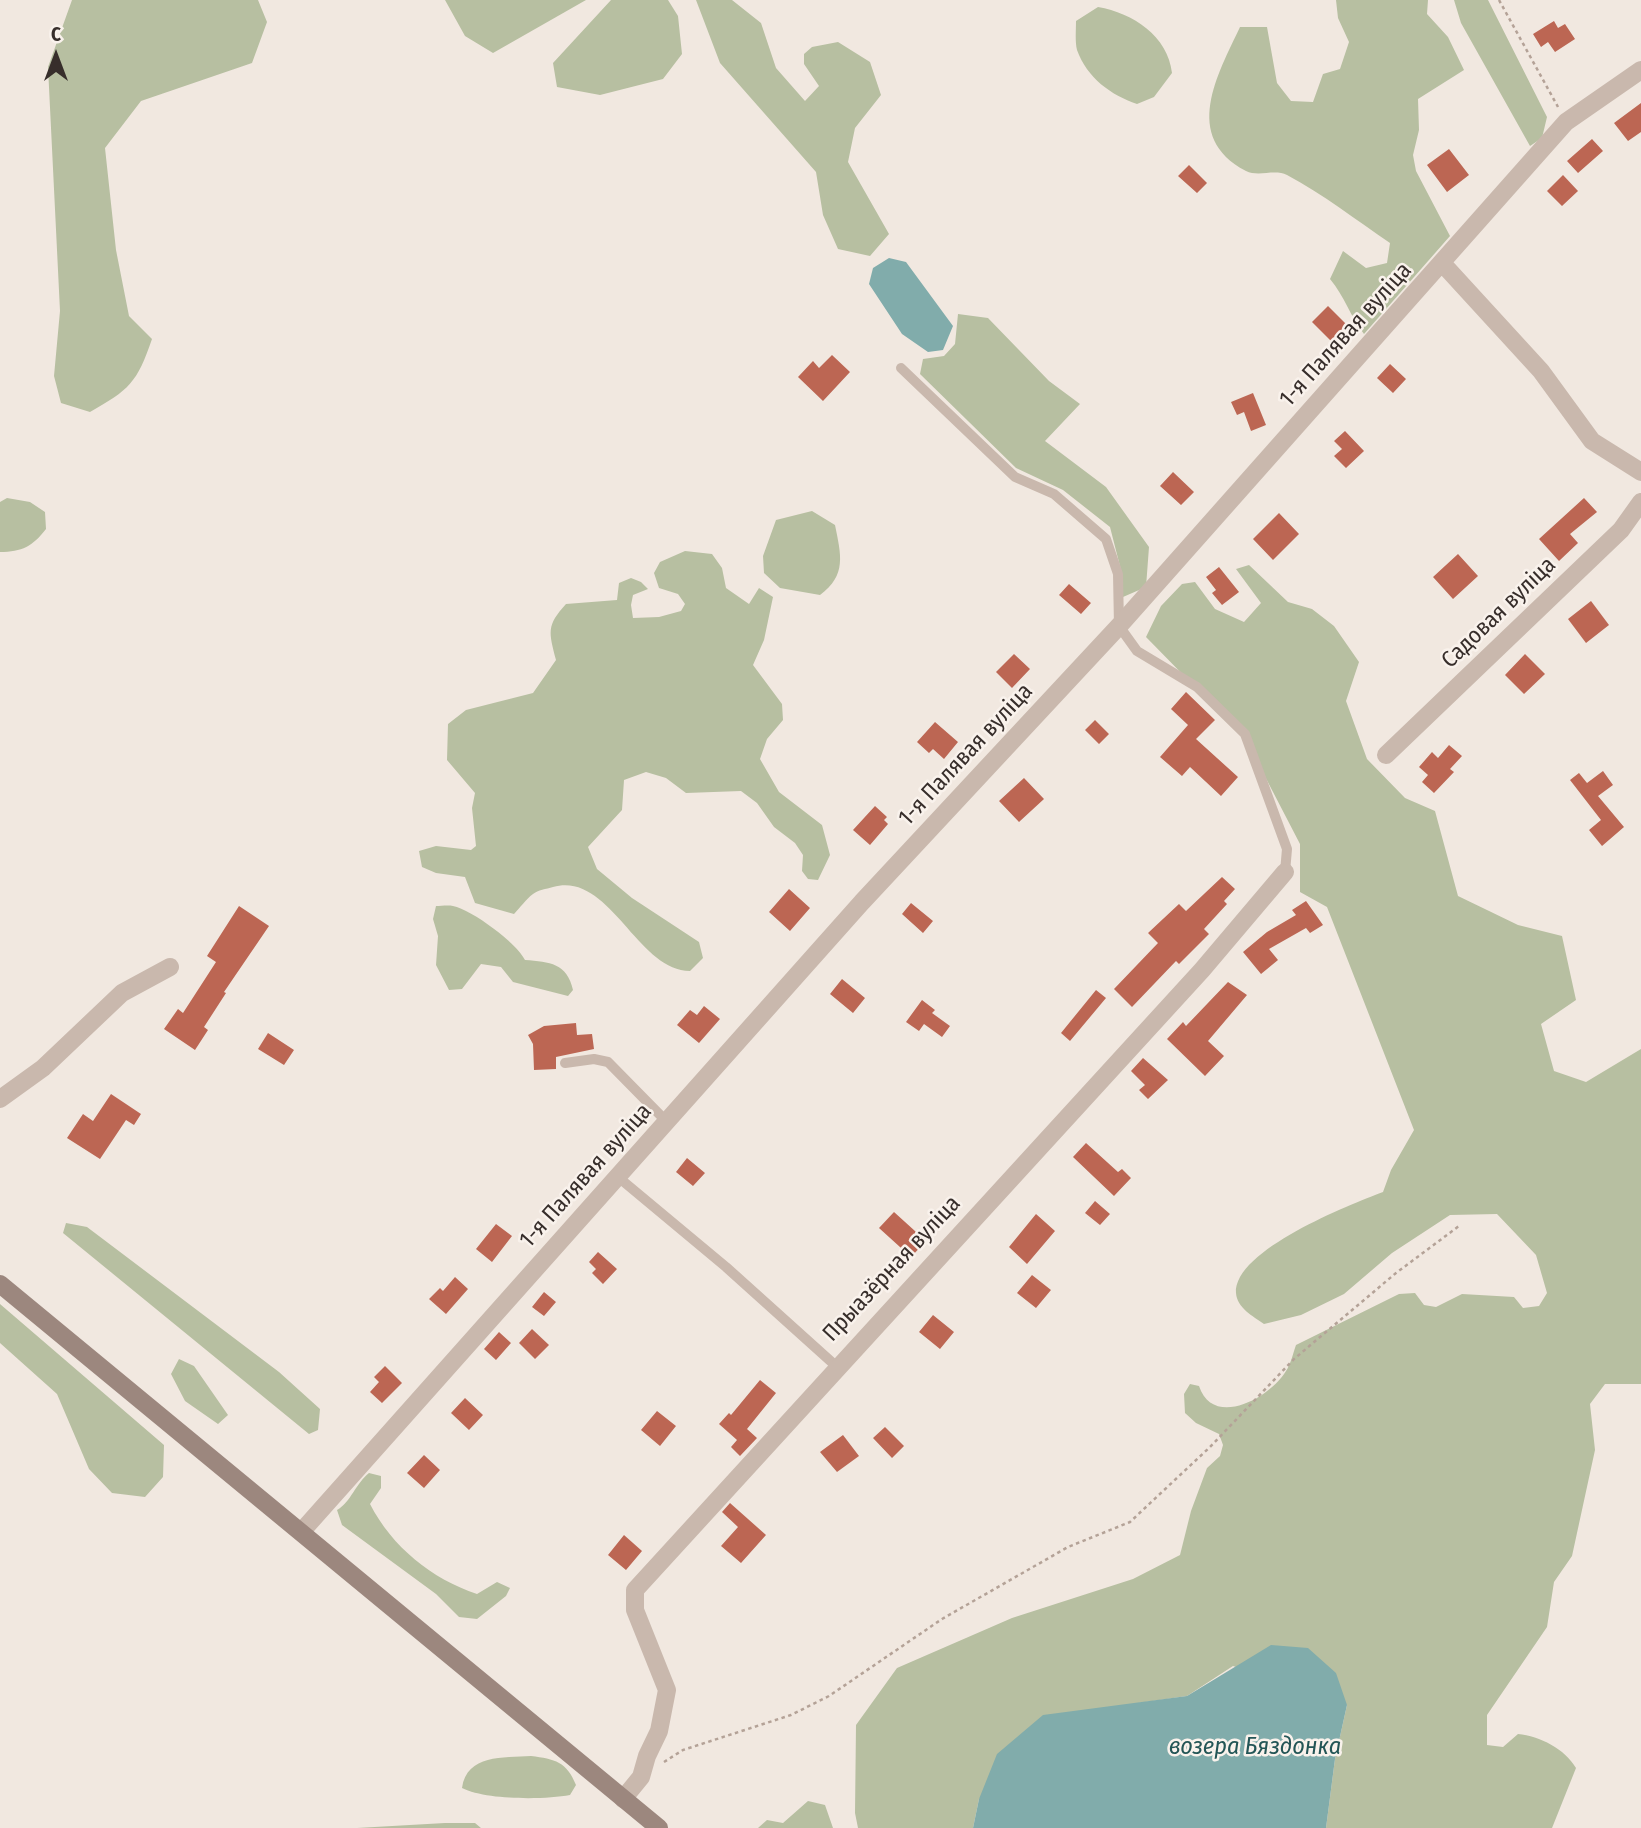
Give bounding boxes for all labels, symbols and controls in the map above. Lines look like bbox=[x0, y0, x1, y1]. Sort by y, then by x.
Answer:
north arrow bbox=[21, 21, 91, 91]
text: С bbox=[51, 23, 61, 46]
street label: 1-я Палявая вуліца bbox=[1274, 257, 1418, 413]
street label: Садовая вуліца bbox=[1436, 552, 1562, 674]
street label: 1-я Палявая вуліца bbox=[893, 678, 1039, 832]
street label: 1-я Палявая вуліца bbox=[514, 1098, 658, 1254]
street label: Прыазёрная вуліца bbox=[817, 1190, 967, 1348]
water label: возера Бяздонка bbox=[1169, 1733, 1341, 1761]

